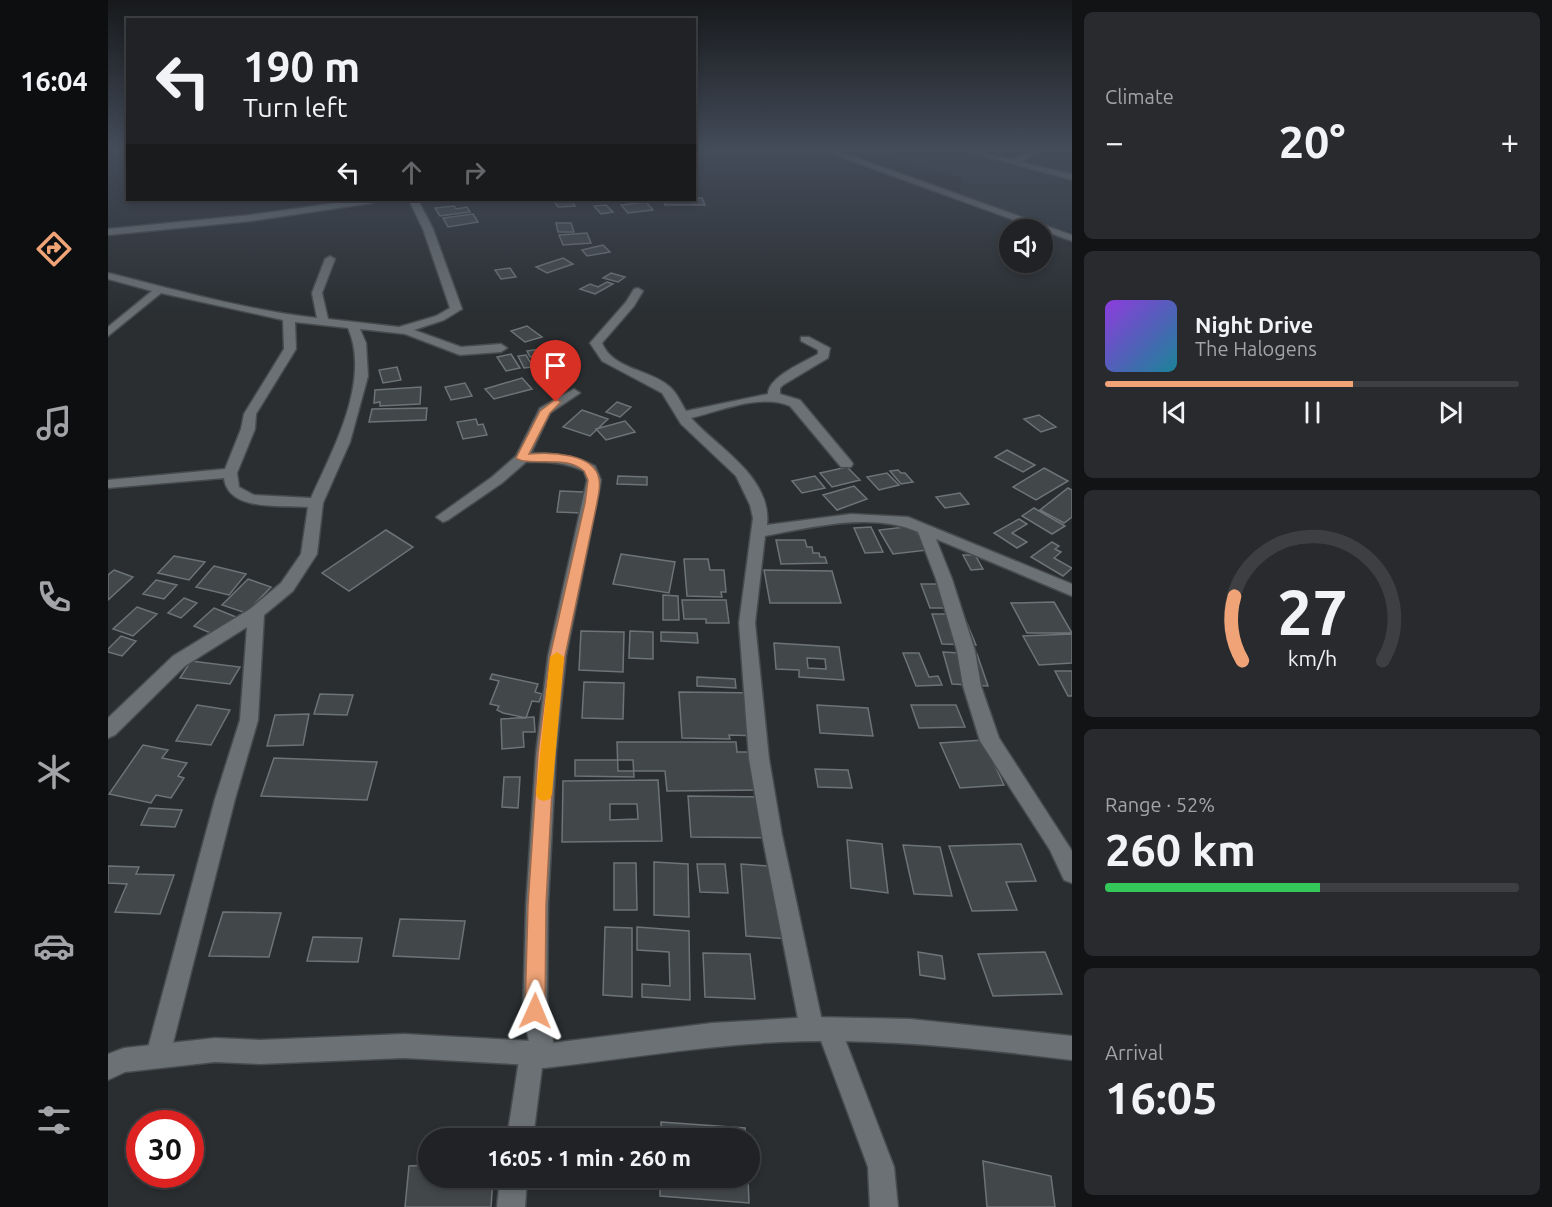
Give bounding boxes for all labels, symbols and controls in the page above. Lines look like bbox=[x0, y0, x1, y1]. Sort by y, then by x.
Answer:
icon: left bbox=[144, 42, 222, 120]
text: 190 m bbox=[243, 43, 360, 90]
text: 16:04 bbox=[20, 66, 88, 96]
text: Climate bbox=[1105, 85, 1174, 108]
text: Turn left bbox=[243, 92, 347, 122]
text: 20° bbox=[1279, 116, 1345, 167]
text: − bbox=[1105, 123, 1124, 160]
text: + bbox=[1500, 123, 1519, 160]
icon: left bbox=[332, 156, 365, 189]
icon: ahead bbox=[395, 156, 428, 189]
icon: right bbox=[458, 156, 491, 189]
map controls bbox=[999, 219, 1053, 273]
button: sound bbox=[999, 219, 1053, 273]
icon: directions bbox=[33, 228, 75, 270]
text: Night Drive bbox=[1195, 312, 1313, 337]
text: The Halogens bbox=[1195, 337, 1317, 360]
pin bbox=[530, 340, 581, 402]
icon: arrive bbox=[539, 349, 572, 382]
icon: previous bbox=[1158, 396, 1191, 429]
icon: pause bbox=[1296, 396, 1329, 429]
icon: next bbox=[1434, 396, 1467, 429]
icon: music bbox=[33, 402, 75, 444]
icon: phone bbox=[33, 576, 75, 618]
text: 27 bbox=[1277, 577, 1347, 647]
text: km/h bbox=[1287, 646, 1337, 670]
icon: climate bbox=[33, 751, 75, 793]
text: Range · 52% bbox=[1105, 793, 1215, 816]
text: 260 km bbox=[1105, 824, 1256, 875]
icon: car bbox=[33, 925, 75, 967]
position arrow bbox=[503, 979, 567, 1043]
text: Arrival bbox=[1105, 1041, 1163, 1064]
text: 16:05 bbox=[1105, 1072, 1218, 1123]
icon: filters bbox=[33, 1099, 75, 1141]
speed limit sign: 30 bbox=[126, 1110, 204, 1188]
text: 16:05 · 1 min · 260 m bbox=[487, 1145, 691, 1170]

